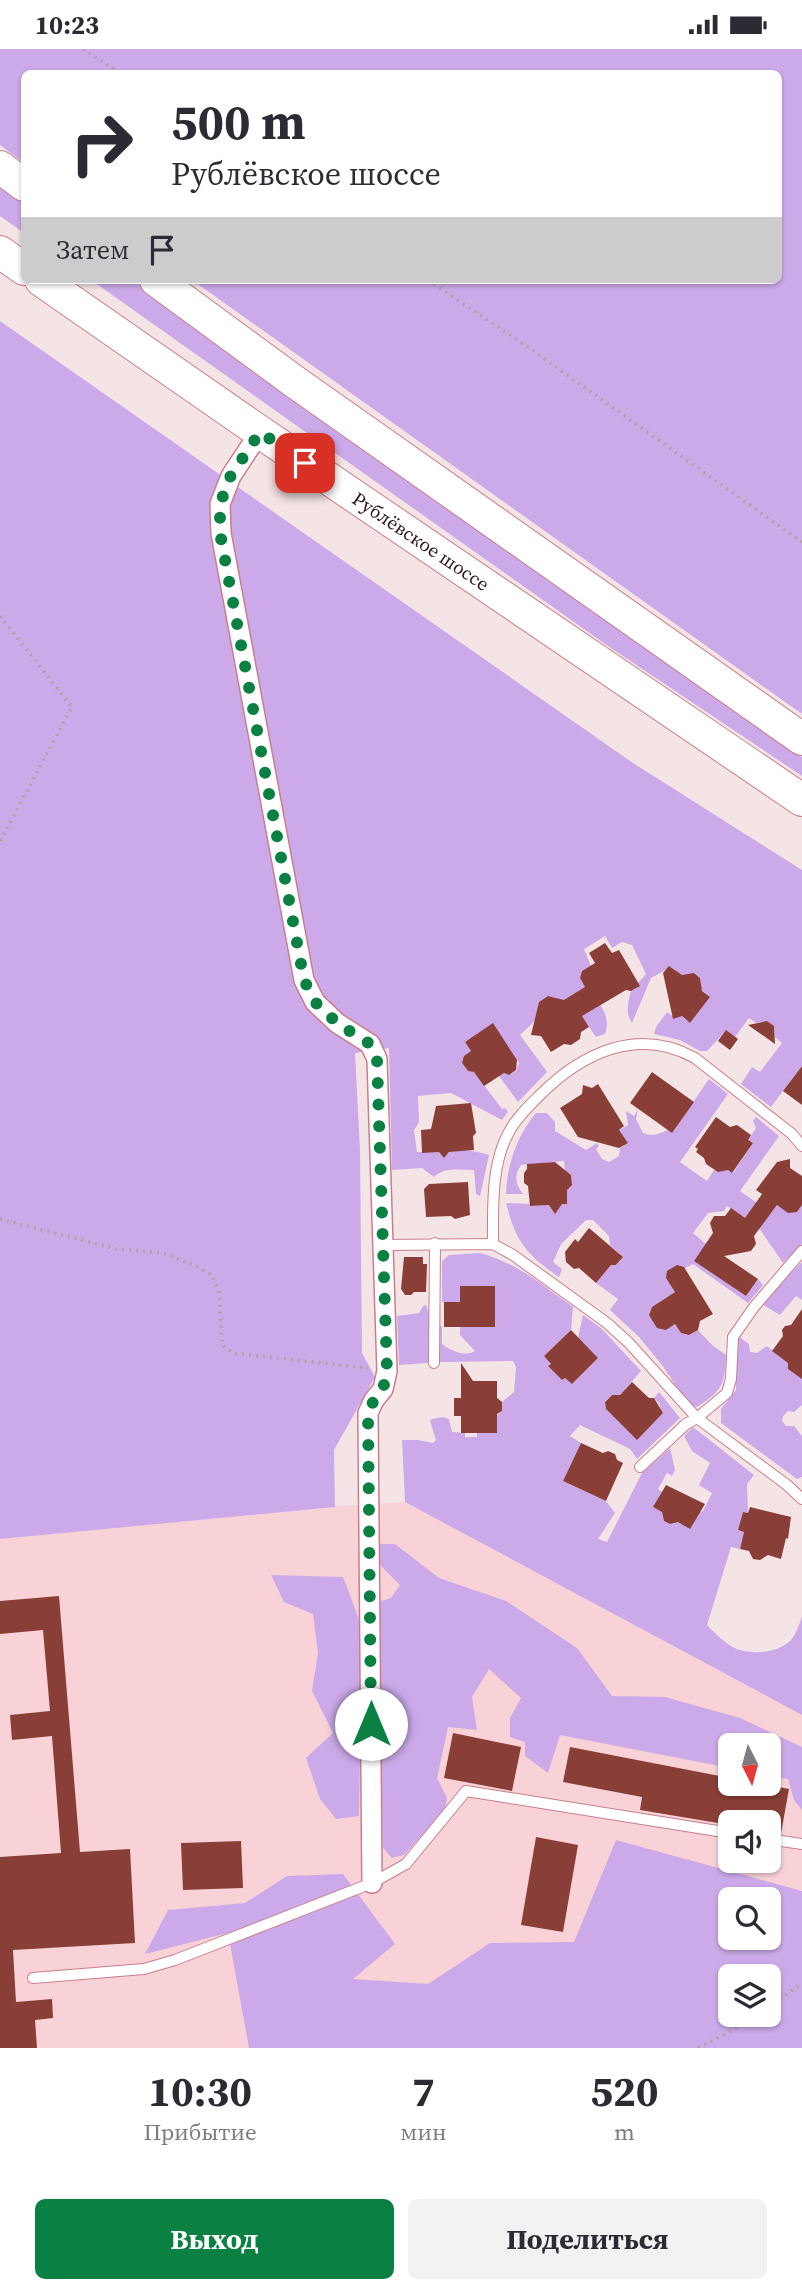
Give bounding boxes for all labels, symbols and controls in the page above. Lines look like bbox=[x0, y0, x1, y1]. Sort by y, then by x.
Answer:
text: 10:23 bbox=[35, 7, 99, 43]
text: 500 m bbox=[171, 88, 306, 155]
icon: right bbox=[56, 98, 147, 189]
text: Рублёвское шоссе bbox=[171, 152, 441, 196]
icon: arrive bbox=[143, 231, 181, 269]
text: Затем bbox=[56, 232, 129, 268]
pin bbox=[275, 433, 335, 493]
icon: arrive bbox=[286, 444, 324, 482]
street label: Рублёвское шоссе bbox=[347, 485, 495, 597]
position arrow bbox=[334, 1687, 408, 1761]
north arrow bbox=[718, 1733, 780, 1795]
map controls bbox=[718, 1733, 781, 2027]
button: sound bbox=[718, 1810, 781, 1873]
button: search bbox=[718, 1887, 781, 1950]
button: layers bbox=[718, 1964, 781, 2027]
text: 10:30 bbox=[148, 2062, 252, 2120]
text: 7 bbox=[412, 2062, 435, 2120]
text: 520 bbox=[590, 2062, 658, 2120]
text: Прибытие bbox=[144, 2116, 257, 2148]
text: мин bbox=[400, 2116, 447, 2148]
text: m bbox=[614, 2116, 635, 2148]
button: Выход bbox=[35, 2199, 394, 2279]
button: Поделиться bbox=[408, 2199, 767, 2279]

